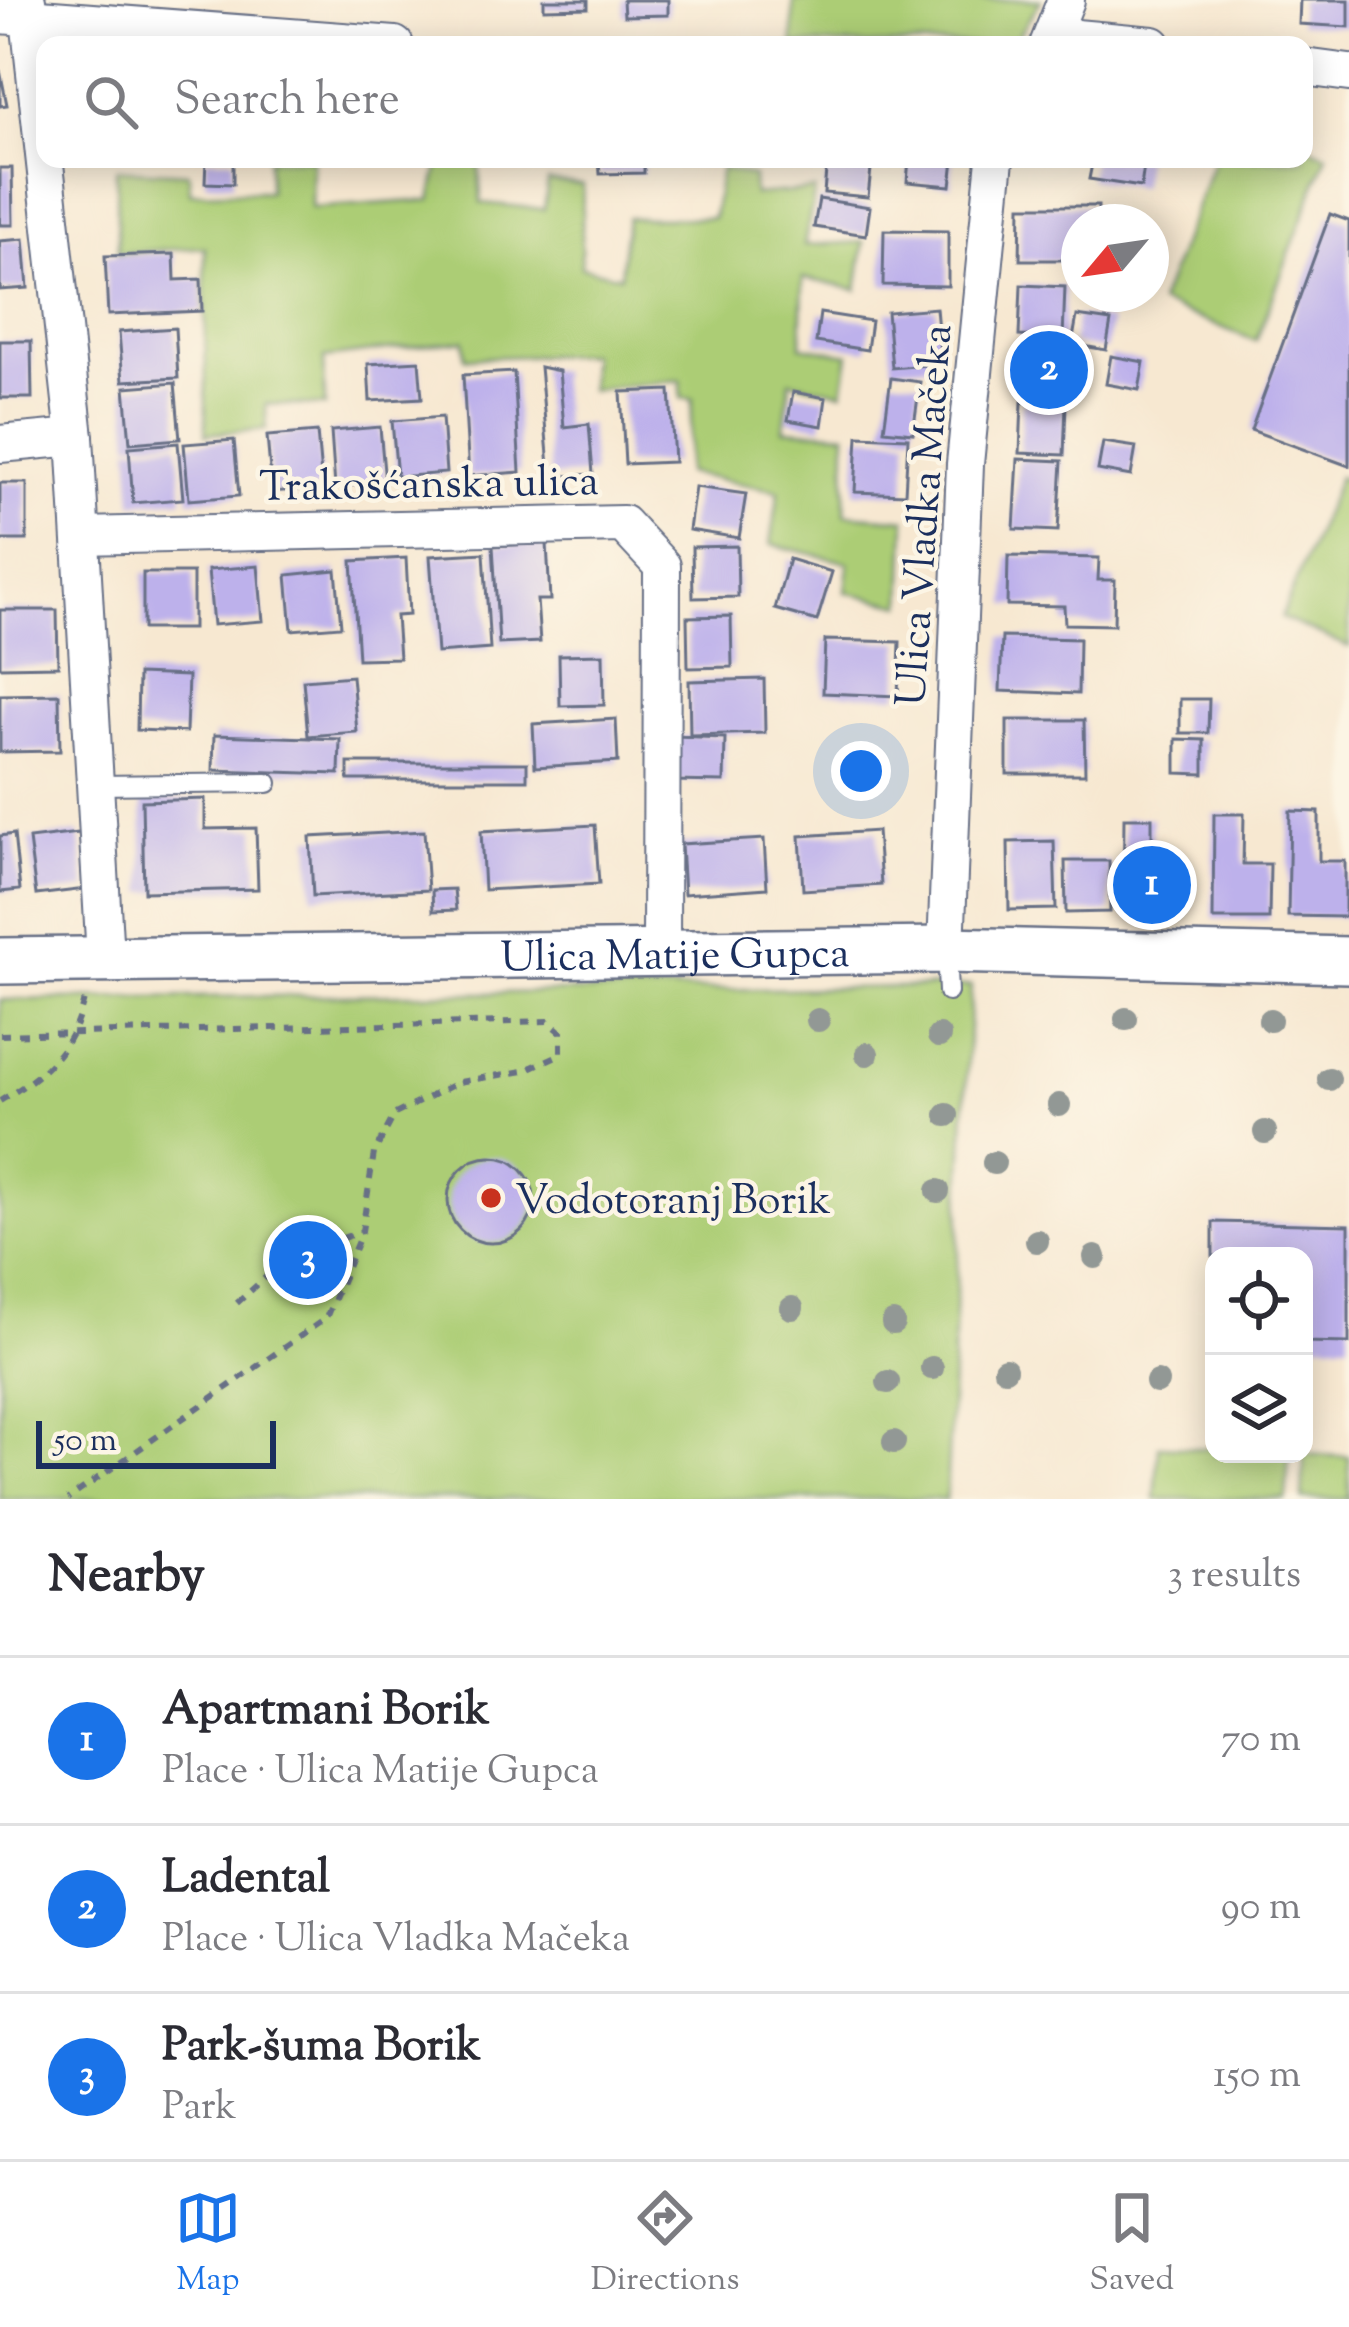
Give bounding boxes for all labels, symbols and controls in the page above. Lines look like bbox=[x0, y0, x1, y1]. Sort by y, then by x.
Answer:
search box bbox=[36, 36, 1313, 168]
icon: search bbox=[78, 69, 144, 135]
text: Search here bbox=[174, 70, 400, 135]
north arrow bbox=[1061, 204, 1169, 312]
street label: Ulica Vladka Mačeka bbox=[884, 322, 970, 708]
pin: 2 bbox=[1010, 325, 1088, 415]
street label: Trakošćanska ulica bbox=[259, 454, 599, 520]
your location bbox=[831, 741, 891, 801]
pin: 1 bbox=[1113, 840, 1191, 930]
street label: Ulica Matije Gupca bbox=[500, 926, 850, 990]
place label: Vodotoranj Borik bbox=[515, 1173, 831, 1233]
marker: Vodotoranj Borik bbox=[478, 1185, 504, 1211]
pin: 3 bbox=[269, 1215, 347, 1305]
map controls bbox=[1205, 1247, 1313, 1463]
button: locate bbox=[1205, 1247, 1313, 1355]
button: layers bbox=[1205, 1355, 1313, 1463]
scale bar bbox=[36, 1415, 276, 1468]
text: 50 m bbox=[54, 1418, 117, 1466]
text: Nearby bbox=[48, 1541, 205, 1614]
text: 3 results bbox=[1167, 1549, 1301, 1605]
text: Apartmani Borik bbox=[162, 1680, 490, 1745]
text: 1 bbox=[80, 1713, 94, 1769]
text: 70 m bbox=[1221, 1713, 1301, 1769]
text: Place · Ulica Matije Gupca bbox=[162, 1745, 599, 1801]
text: Ladental bbox=[162, 1848, 330, 1913]
text: 2 bbox=[78, 1881, 96, 1937]
text: 90 m bbox=[1221, 1881, 1301, 1937]
text: Place · Ulica Vladka Mačeka bbox=[162, 1913, 630, 1969]
text: Park-šuma Borik bbox=[162, 2016, 481, 2081]
text: 3 bbox=[79, 2049, 95, 2105]
text: 150 m bbox=[1213, 2049, 1301, 2105]
text: Park bbox=[162, 2081, 237, 2137]
tab: Map bbox=[175, 2185, 241, 2305]
tab: Directions bbox=[591, 2185, 740, 2305]
tab: Saved bbox=[1089, 2185, 1174, 2305]

